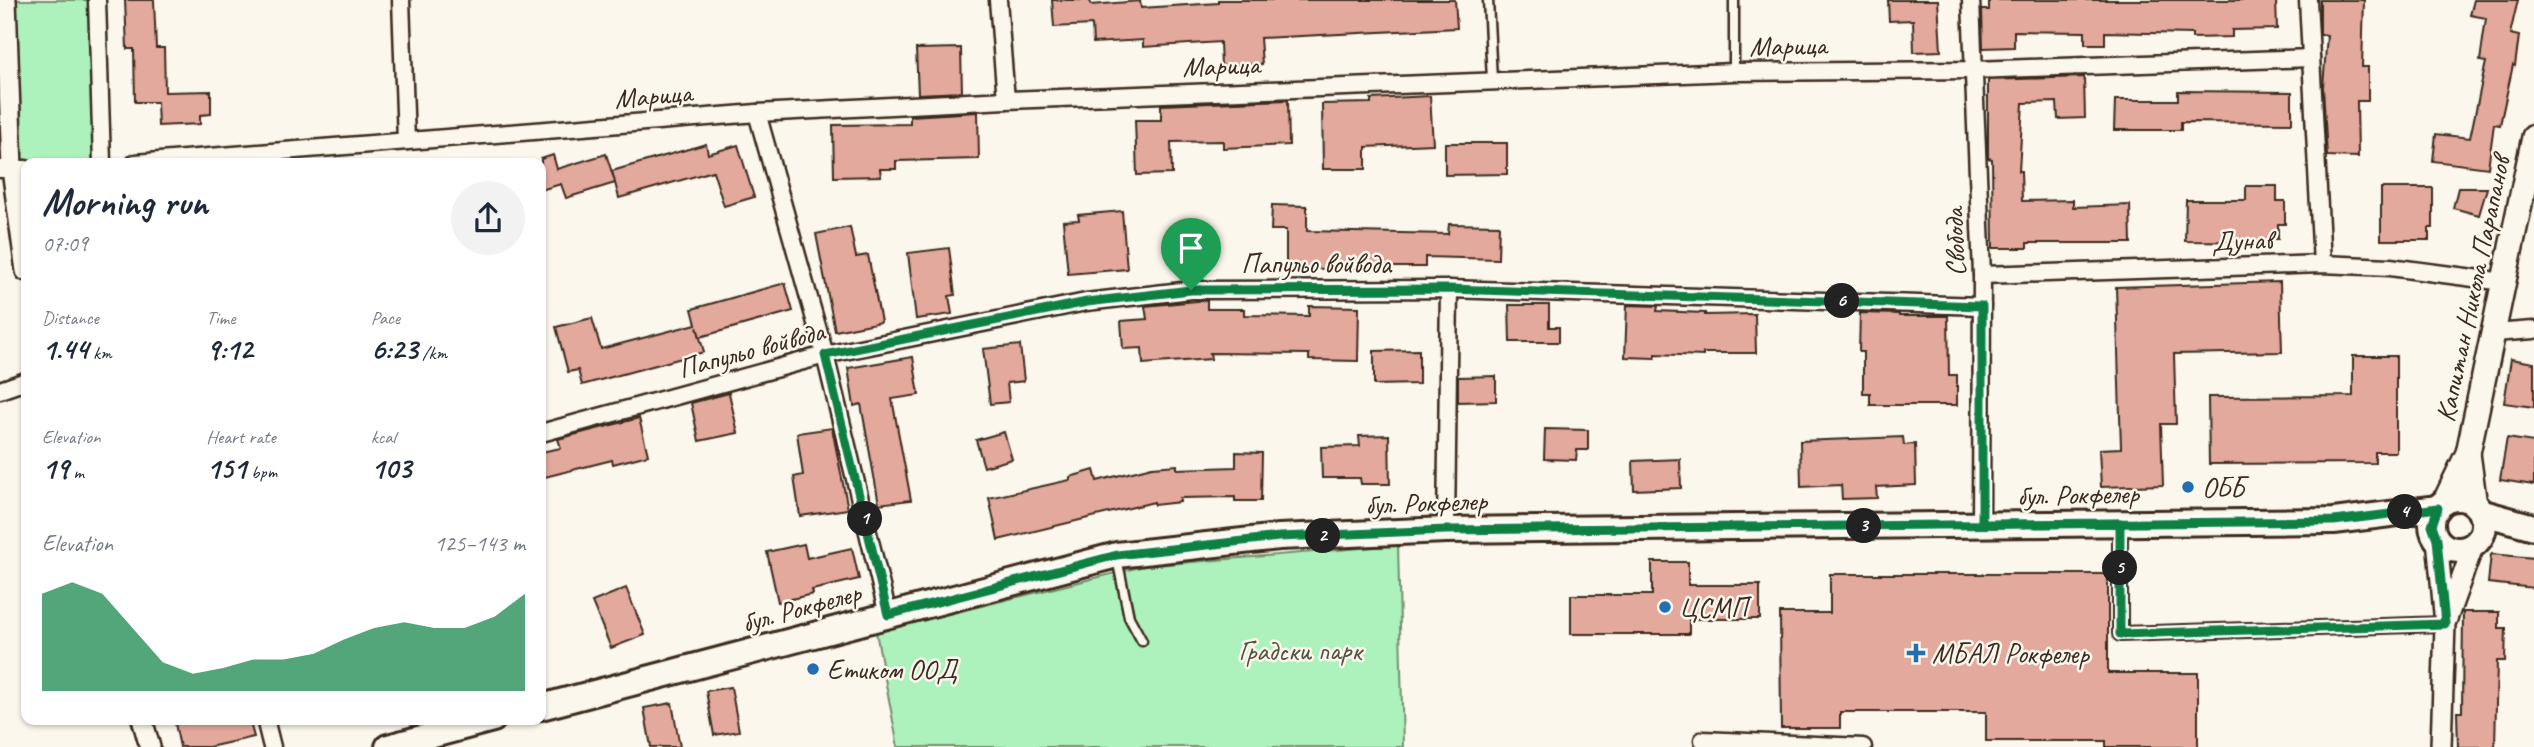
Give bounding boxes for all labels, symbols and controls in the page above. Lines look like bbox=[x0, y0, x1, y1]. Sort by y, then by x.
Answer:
street label: Марица bbox=[1749, 27, 1829, 64]
street label: Марица bbox=[1182, 47, 1263, 84]
street label: Марица bbox=[613, 74, 696, 116]
street label: Капитан Никола Парапанов bbox=[2427, 148, 2519, 425]
text: Morning run bbox=[42, 179, 208, 226]
button: share bbox=[451, 181, 525, 255]
street label: Свобода bbox=[1936, 205, 1973, 277]
pin bbox=[1161, 218, 1221, 290]
street label: Дунав bbox=[2211, 222, 2278, 259]
text: 07:09 bbox=[42, 229, 88, 258]
icon: arrive bbox=[1172, 229, 1210, 267]
street label: Папульо войвода bbox=[1241, 246, 1393, 281]
pin: 6 bbox=[1825, 284, 1860, 318]
text: 6 bbox=[1837, 288, 1846, 312]
text: Distance bbox=[42, 306, 99, 330]
text: Time bbox=[206, 306, 235, 330]
text: Pace bbox=[371, 306, 400, 330]
street label: Папульо войвода bbox=[674, 313, 830, 386]
text: 1.44 bbox=[42, 330, 88, 368]
text: 9:12 bbox=[206, 330, 252, 368]
text: 6:23 bbox=[371, 330, 418, 368]
text: km bbox=[88, 341, 112, 365]
text: /km bbox=[418, 341, 447, 365]
text: Elevation bbox=[42, 425, 100, 449]
text: Heart rate bbox=[206, 425, 276, 449]
text: kcal bbox=[371, 425, 396, 449]
text: 19 bbox=[42, 449, 69, 487]
text: 151 bbox=[206, 449, 246, 487]
text: 103 bbox=[371, 449, 411, 487]
text: m bbox=[69, 460, 84, 484]
text: bpm bbox=[246, 460, 277, 484]
place label: ОББ bbox=[2202, 470, 2250, 505]
street label: бул. Рокфелер bbox=[2017, 476, 2141, 513]
marker: ОББ bbox=[2180, 479, 2196, 495]
street label: бул. Рокфелер bbox=[1364, 483, 1489, 522]
pin: 4 bbox=[2388, 494, 2422, 530]
text: 4 bbox=[2400, 499, 2409, 523]
pin: 1 bbox=[848, 502, 882, 536]
text: 1 bbox=[860, 506, 869, 530]
pin: 3 bbox=[1846, 508, 1882, 544]
text: 3 bbox=[1859, 513, 1868, 537]
pin: 2 bbox=[1306, 518, 1340, 554]
text: 2 bbox=[1318, 523, 1327, 547]
text: Elevation bbox=[42, 529, 113, 558]
text: 125–143 m bbox=[434, 529, 525, 558]
pin: 5 bbox=[2102, 550, 2138, 586]
text: 5 bbox=[2115, 555, 2124, 579]
street label: бул. Рокфелер bbox=[738, 574, 866, 640]
place label: ЦСМП bbox=[1679, 590, 1753, 625]
marker: ЦСМП bbox=[1657, 599, 1673, 615]
park label: Градски парк bbox=[1239, 633, 1364, 668]
place label: МБАЛ Рокфелер bbox=[1932, 636, 2090, 671]
marker: МБАЛ Рокфелер bbox=[1906, 643, 1926, 663]
place label: Етиком ООД bbox=[827, 652, 959, 687]
marker: Етиком ООД bbox=[805, 661, 821, 677]

